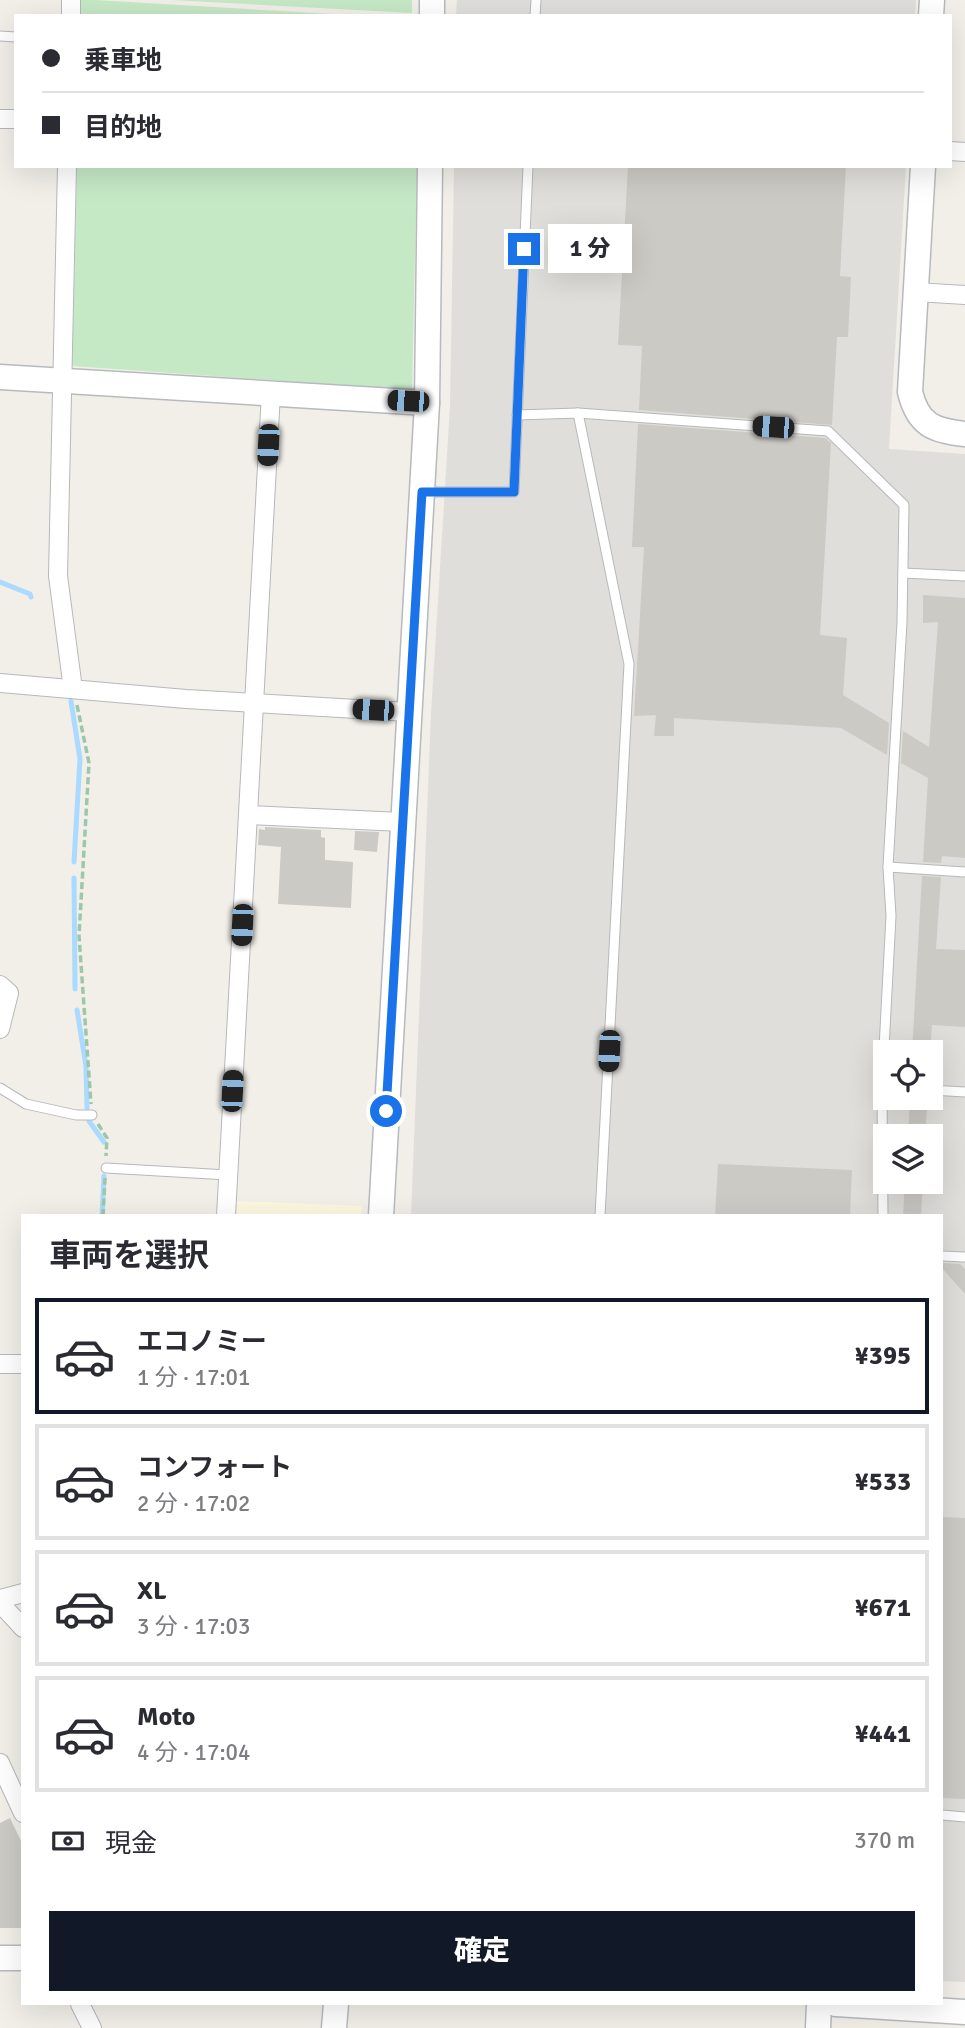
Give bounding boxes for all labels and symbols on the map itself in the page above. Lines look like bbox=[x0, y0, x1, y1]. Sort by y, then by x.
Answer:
callout: 1 分 bbox=[548, 224, 632, 274]
route end bbox=[508, 233, 540, 265]
car bbox=[387, 389, 430, 413]
car bbox=[752, 415, 795, 439]
car bbox=[257, 423, 280, 467]
car bbox=[352, 698, 395, 722]
car bbox=[231, 903, 254, 947]
car bbox=[598, 1029, 621, 1073]
car bbox=[221, 1069, 244, 1113]
route start bbox=[370, 1095, 402, 1127]

